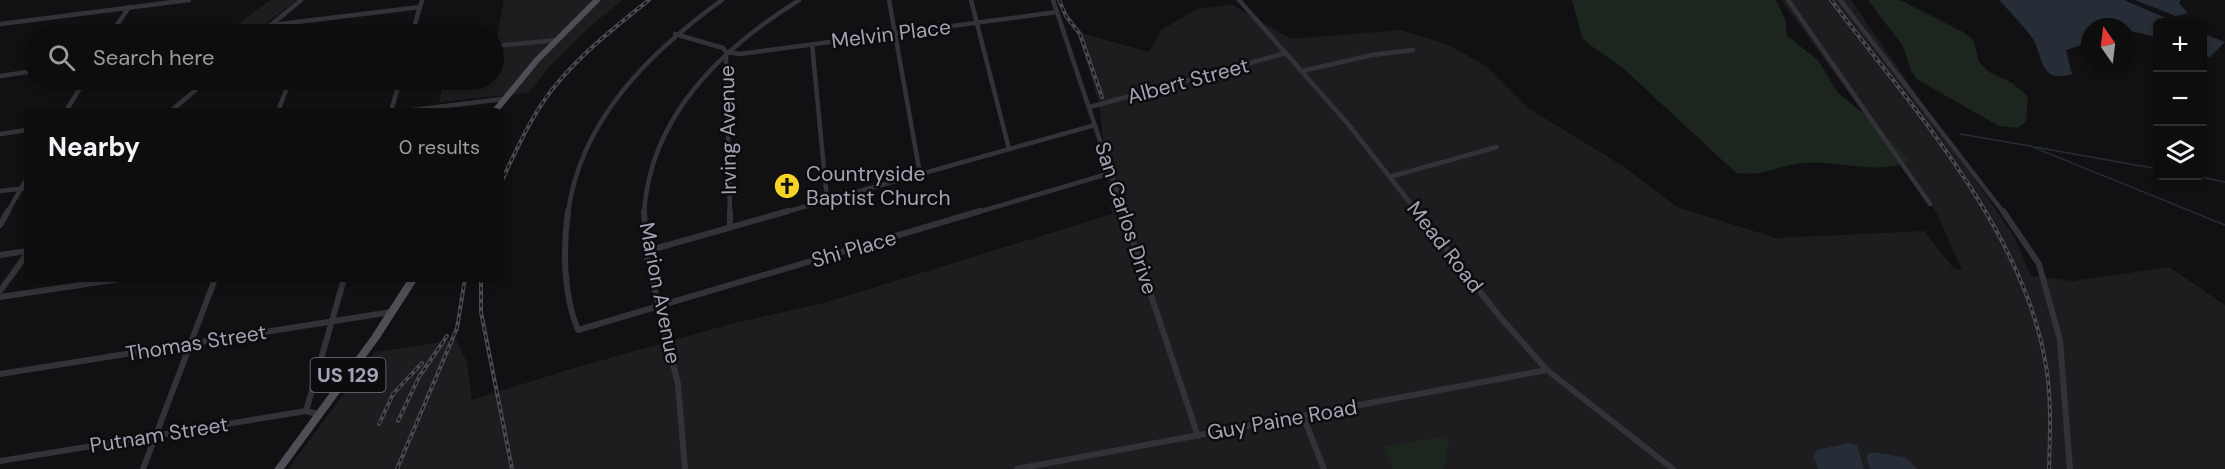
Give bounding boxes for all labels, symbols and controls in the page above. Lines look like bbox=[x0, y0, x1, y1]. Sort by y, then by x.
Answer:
street label: Melvin Place bbox=[830, 13, 952, 55]
north arrow bbox=[2081, 18, 2135, 72]
map controls bbox=[2153, 18, 2207, 180]
button: + bbox=[2153, 18, 2207, 72]
search box bbox=[24, 24, 504, 90]
icon: search bbox=[45, 41, 78, 74]
text: Search here bbox=[93, 43, 214, 72]
street label: Albert Street bbox=[1124, 51, 1252, 111]
street label: Irving Avenue bbox=[713, 65, 743, 195]
button: − bbox=[2153, 72, 2207, 126]
button: layers bbox=[2153, 126, 2207, 180]
text: Nearby bbox=[48, 130, 140, 164]
text: 0 results bbox=[399, 134, 480, 160]
street label: San Carlos Drive bbox=[1088, 138, 1164, 298]
place label: Countryside Baptist Church bbox=[806, 160, 951, 212]
church icon: Countryside Baptist Church bbox=[772, 171, 802, 201]
street label: Mead Road bbox=[1401, 196, 1489, 298]
street label: Marion Avenue bbox=[633, 220, 687, 366]
street label: Shi Place bbox=[808, 224, 900, 274]
street label: Thomas Street bbox=[124, 318, 268, 368]
road number: US 129 bbox=[310, 358, 386, 392]
street label: Guy Paine Road bbox=[1205, 393, 1359, 447]
street label: Putnam Street bbox=[88, 410, 230, 460]

